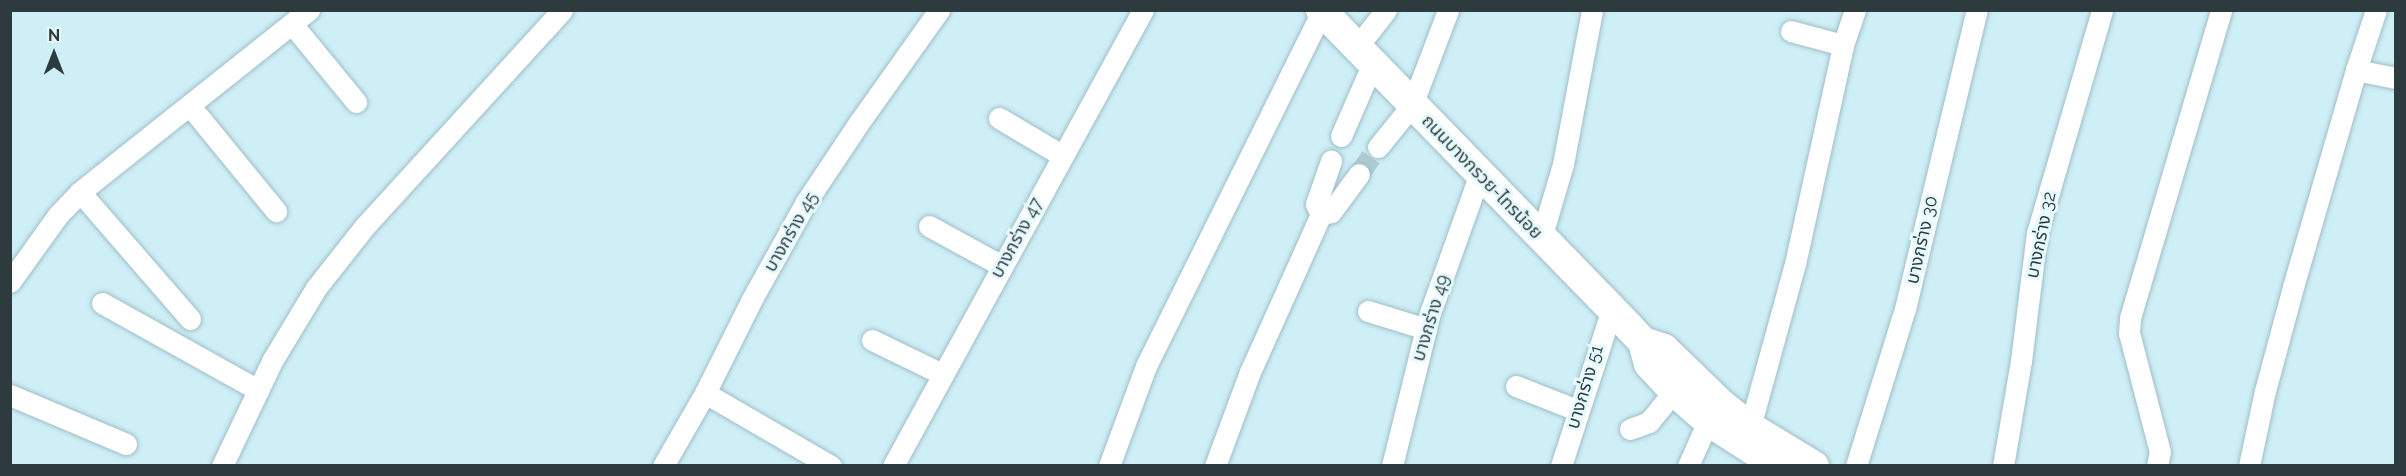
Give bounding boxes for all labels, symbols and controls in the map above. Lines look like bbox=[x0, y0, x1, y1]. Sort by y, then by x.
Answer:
north arrow bbox=[24, 24, 84, 84]
text: N bbox=[48, 26, 60, 45]
street label: ถนนบางกรวย-ไทรน้อย bbox=[1417, 110, 1547, 244]
street label: บางกร่าง 45 bbox=[759, 188, 823, 276]
street label: บางกร่าง 32 bbox=[2021, 190, 2061, 280]
street label: บางกร่าง 47 bbox=[986, 194, 1048, 282]
street label: บางกร่าง 30 bbox=[1901, 194, 1943, 286]
street label: บางกร่าง 49 bbox=[1408, 272, 1454, 364]
street label: บางกร่าง 51 bbox=[1562, 342, 1608, 432]

